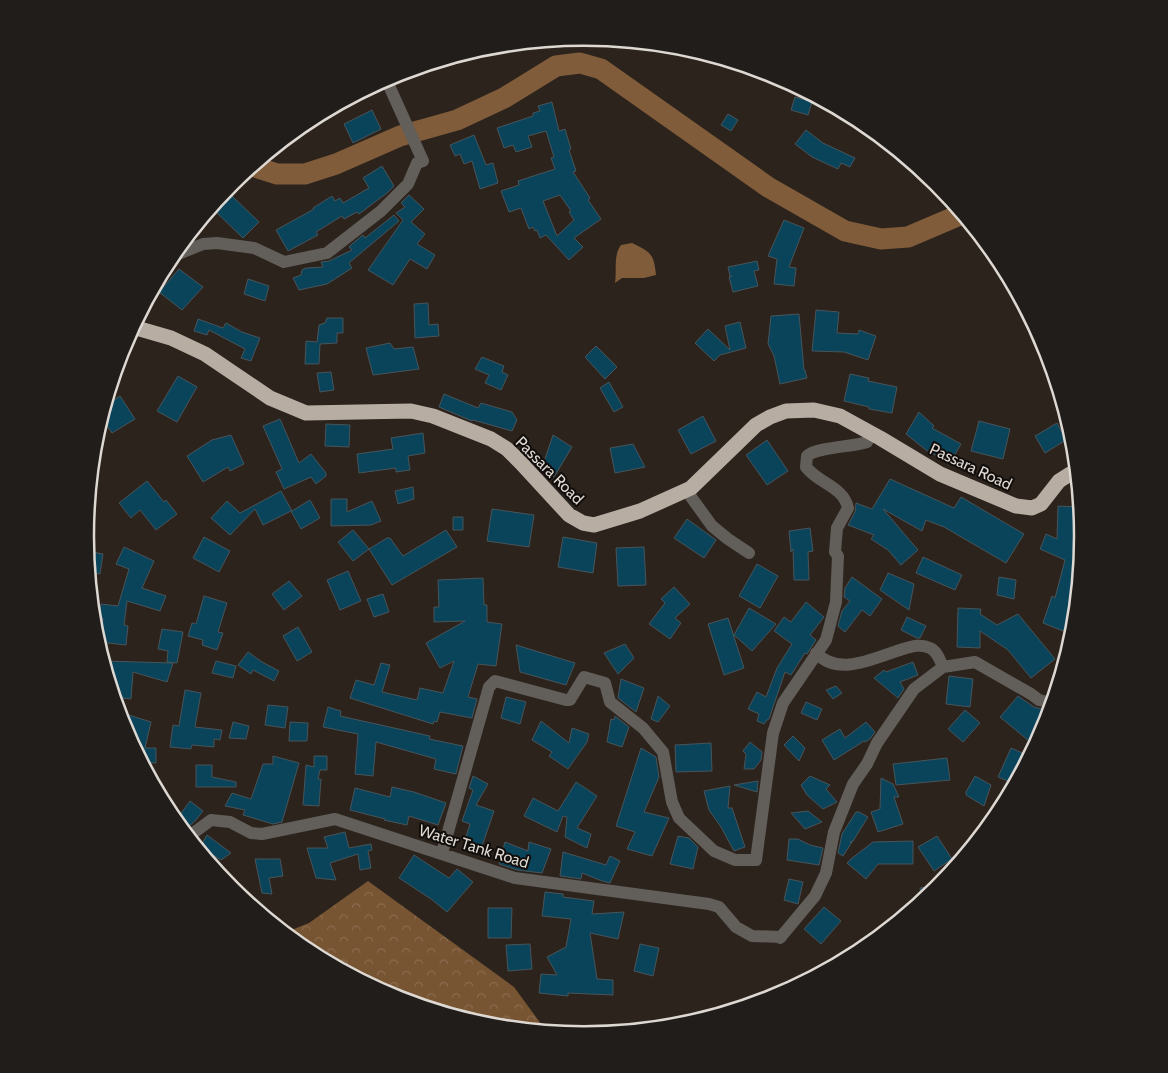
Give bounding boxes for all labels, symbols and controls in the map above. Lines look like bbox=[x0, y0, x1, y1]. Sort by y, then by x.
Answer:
street label: Passara Road bbox=[512, 432, 588, 508]
street label: Passara Road bbox=[927, 439, 1015, 494]
street label: Water Tank Road bbox=[417, 821, 531, 872]

